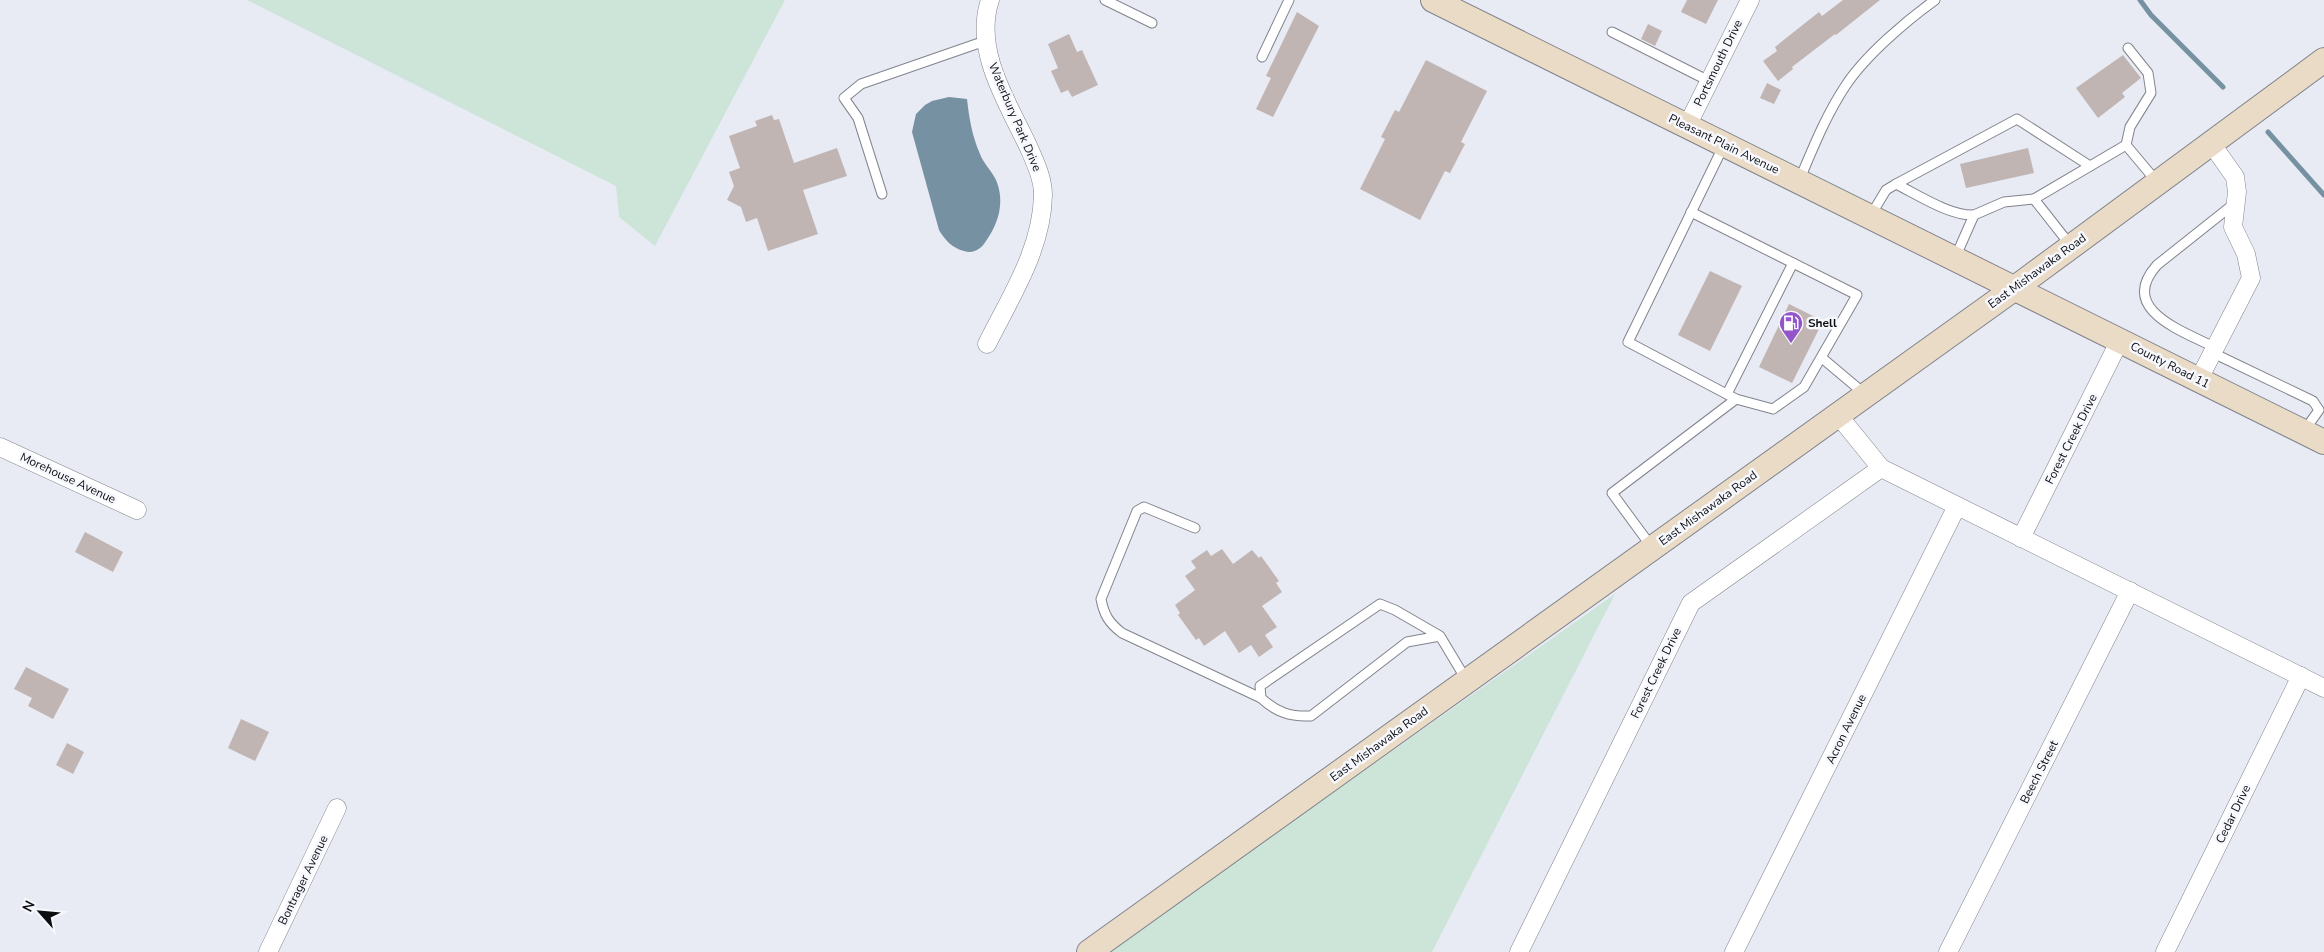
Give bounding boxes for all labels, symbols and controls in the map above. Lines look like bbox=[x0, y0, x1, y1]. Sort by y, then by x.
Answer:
street label: Portsmouth Drive bbox=[1690, 17, 1746, 109]
street label: Waterbury Park Drive bbox=[985, 60, 1045, 174]
street label: Pleasant Plain Avenue bbox=[1666, 110, 1782, 178]
street label: East Mishawaka Road bbox=[1985, 230, 2089, 312]
fuel station icon: Shell bbox=[1778, 310, 1804, 344]
place label: Shell bbox=[1808, 315, 1837, 331]
street label: County Road 11 bbox=[2128, 338, 2212, 392]
street label: Forest Creek Drive bbox=[2041, 391, 2101, 487]
street label: Morehouse Avenue bbox=[18, 449, 118, 507]
street label: East Mishawaka Road bbox=[1656, 467, 1760, 549]
street label: Forest Creek Drive bbox=[1627, 625, 1685, 721]
street label: Acron Avenue bbox=[1822, 691, 1870, 767]
street label: East Mishawaka Road bbox=[1327, 703, 1431, 785]
street label: Beech Street bbox=[2016, 737, 2062, 806]
street label: Cedar Drive bbox=[2212, 782, 2254, 846]
street label: Bontrager Avenue bbox=[274, 832, 332, 928]
north arrow bbox=[15, 887, 65, 937]
text: N bbox=[18, 897, 40, 915]

